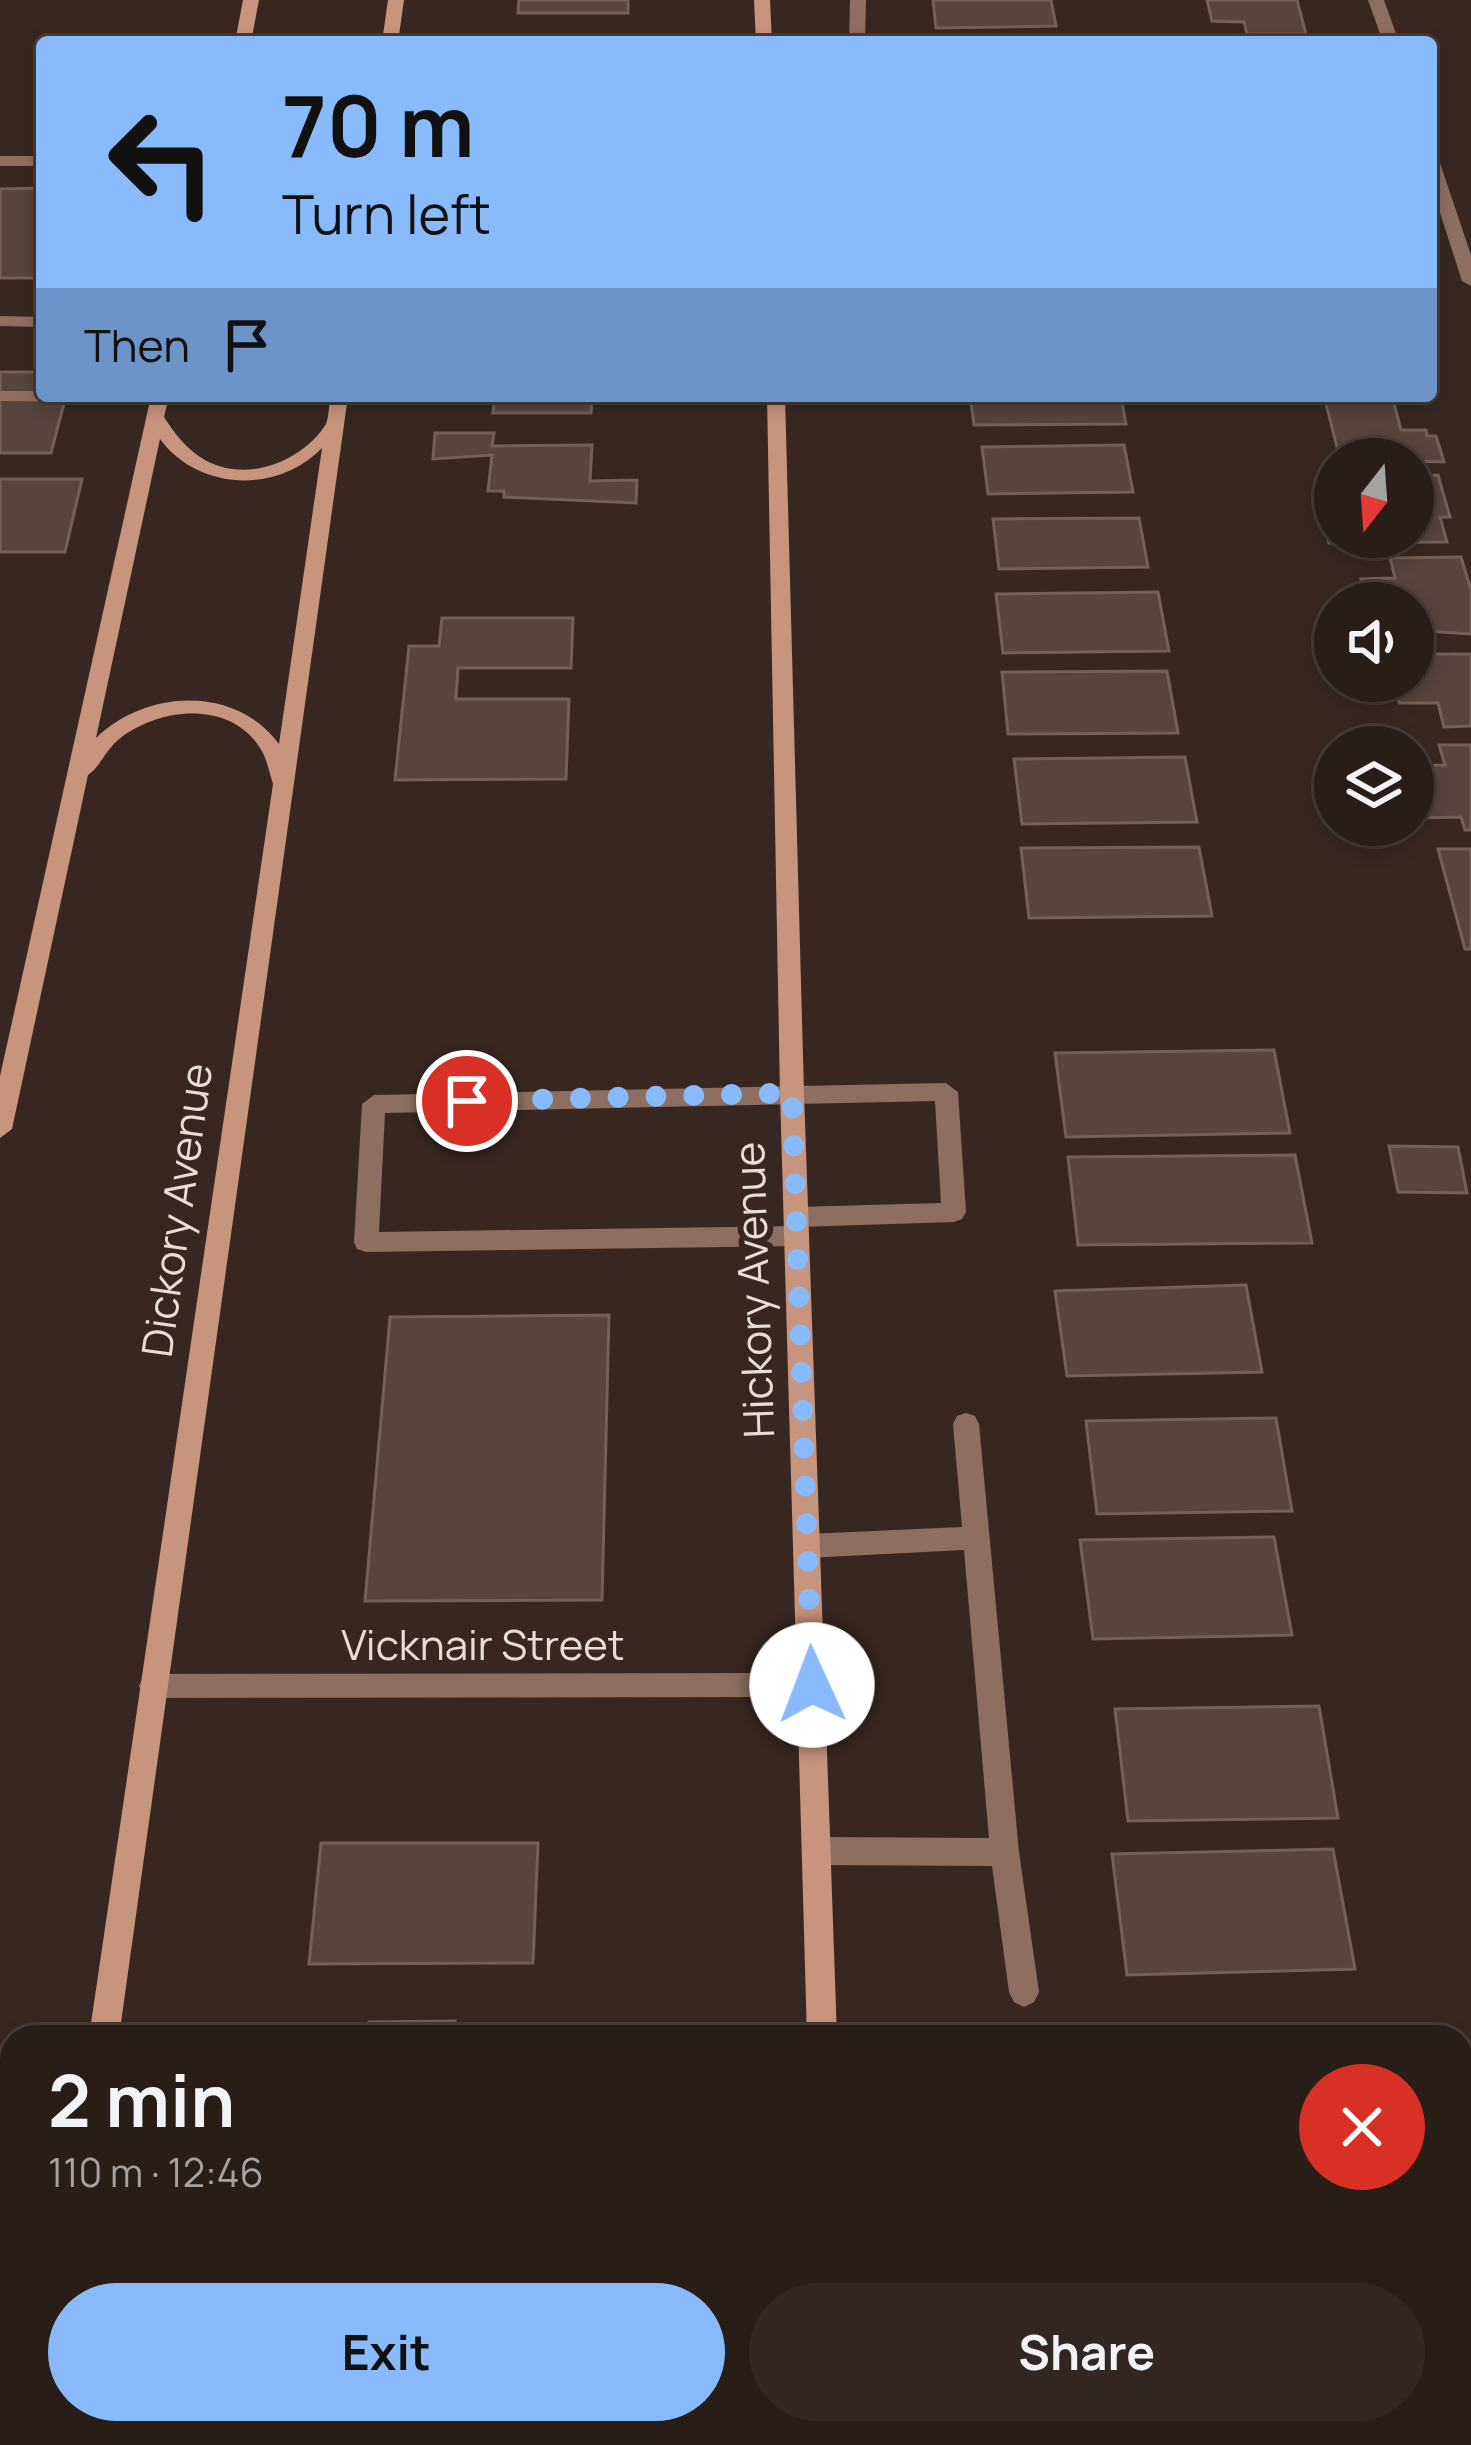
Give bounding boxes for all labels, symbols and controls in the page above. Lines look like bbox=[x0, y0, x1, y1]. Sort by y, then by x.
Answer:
text: 70 m bbox=[282, 67, 474, 182]
icon: left bbox=[84, 84, 240, 240]
text: Turn left bbox=[282, 176, 491, 250]
icon: arrive bbox=[214, 312, 280, 378]
text: Then bbox=[84, 314, 190, 376]
north arrow bbox=[1314, 438, 1434, 558]
map controls bbox=[1314, 438, 1434, 846]
button: sound bbox=[1314, 582, 1434, 702]
button: layers bbox=[1314, 726, 1434, 846]
pin bbox=[416, 1050, 518, 1152]
street label: Dickory Avenue bbox=[127, 1060, 225, 1360]
icon: arrive bbox=[434, 1068, 500, 1134]
street label: Hickory Avenue bbox=[719, 1141, 787, 1439]
street label: Vicknair Street bbox=[341, 1615, 625, 1673]
position arrow bbox=[749, 1622, 875, 1748]
text: 2 min bbox=[48, 2050, 235, 2149]
button: close bbox=[1299, 2064, 1425, 2190]
text: 110 m · 12:46 bbox=[48, 2145, 264, 2199]
button: Exit bbox=[48, 2283, 725, 2421]
button: Share bbox=[749, 2283, 1425, 2421]

